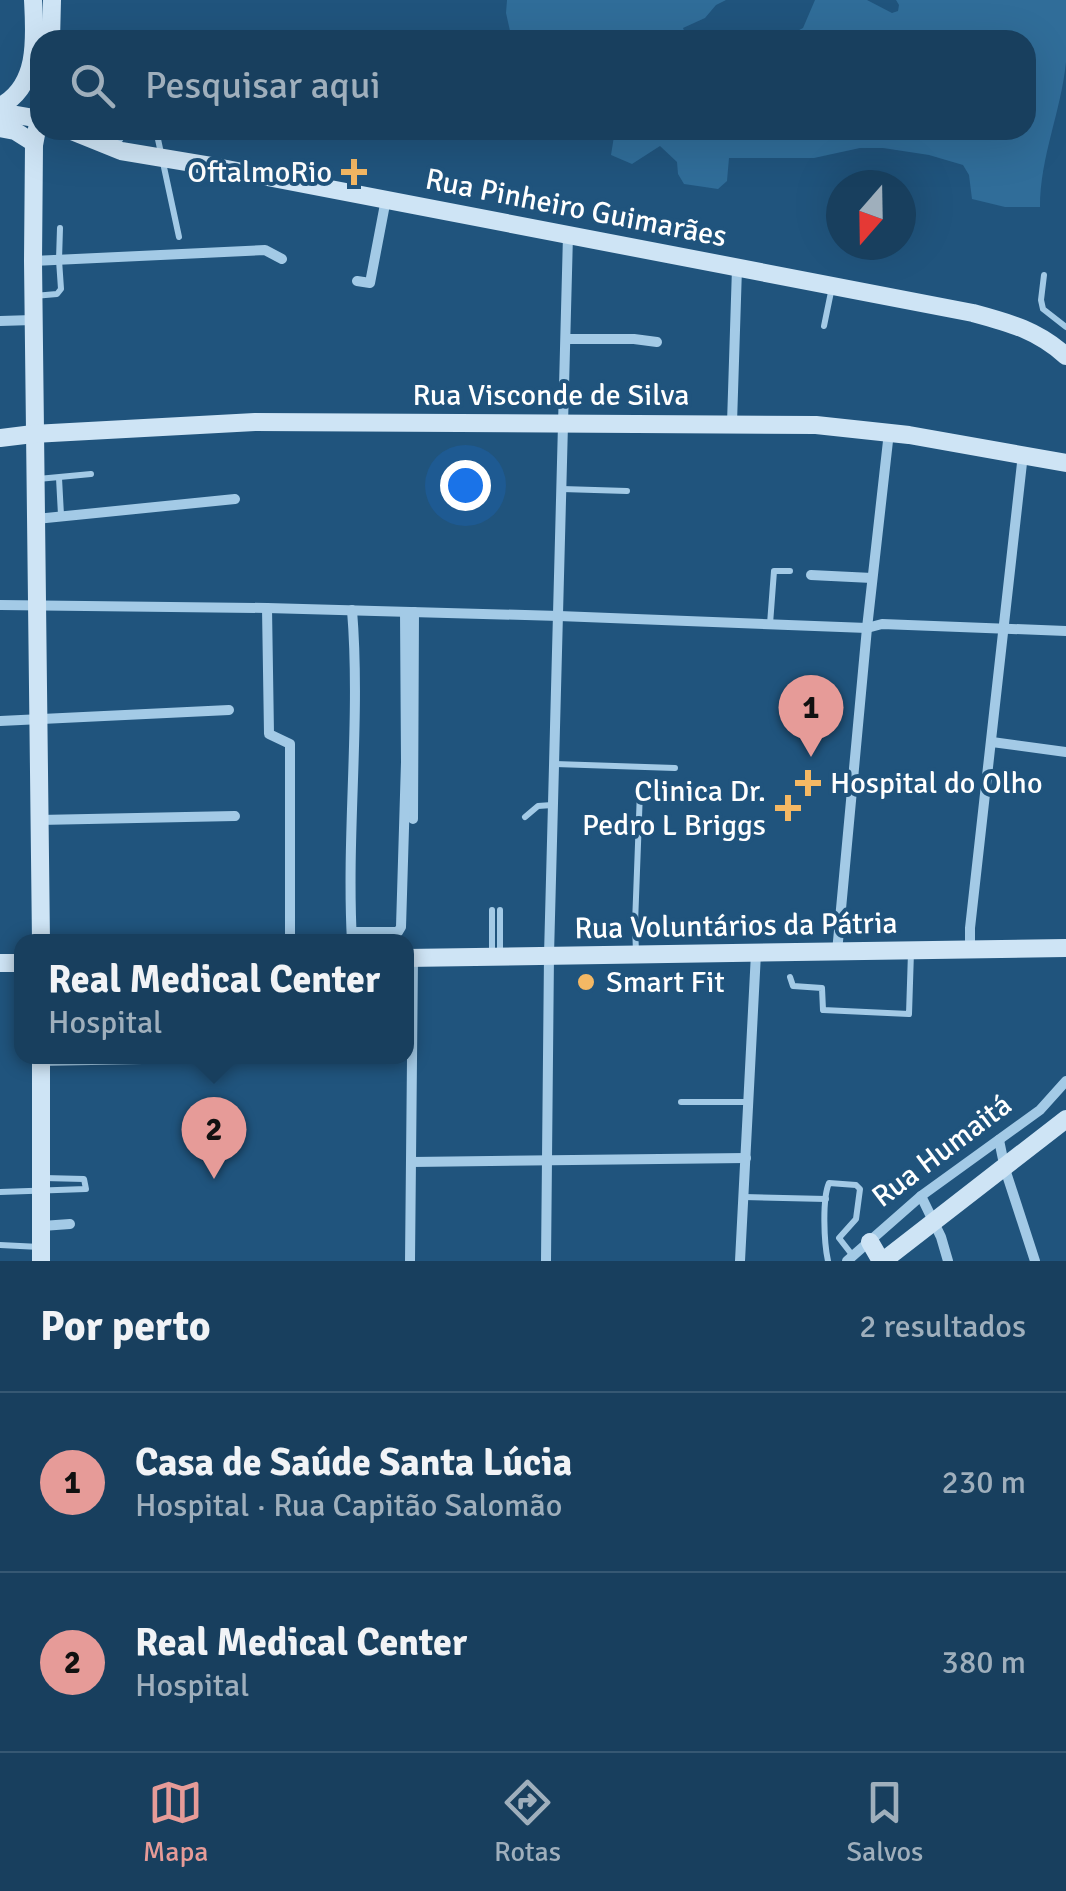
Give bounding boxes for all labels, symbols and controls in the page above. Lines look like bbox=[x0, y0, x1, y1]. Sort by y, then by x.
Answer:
search box bbox=[30, 30, 1036, 140]
icon: search bbox=[65, 58, 120, 113]
text: Pesquisar aqui bbox=[145, 62, 381, 109]
place label: OftalmoRio bbox=[187, 154, 332, 191]
marker: OftalmoRio bbox=[341, 159, 367, 185]
street label: Rua Pinheiro Guimarães bbox=[422, 161, 730, 255]
north arrow bbox=[826, 170, 916, 260]
street label: Rua Visconde de Silva bbox=[412, 377, 690, 414]
your location bbox=[440, 460, 491, 511]
pin: 1 bbox=[778, 674, 844, 757]
place label: Hospital do Olho bbox=[830, 765, 1043, 802]
marker: Hospital do Olho bbox=[795, 770, 821, 796]
place label: Clinica Dr. Pedro L Briggs bbox=[582, 773, 766, 844]
marker: Clinica Dr. Pedro L Briggs bbox=[775, 795, 801, 821]
street label: Rua Voluntários da Pátria bbox=[574, 905, 898, 947]
popup bbox=[14, 934, 414, 1064]
text: Real Medical Center bbox=[48, 956, 380, 1003]
place label: Smart Fit bbox=[606, 964, 725, 1001]
marker: Smart Fit bbox=[575, 971, 597, 993]
text: Hospital bbox=[48, 1003, 163, 1042]
street label: Rua Humaitá bbox=[865, 1087, 1019, 1215]
pin: 2 bbox=[182, 1096, 246, 1179]
text: Por perto bbox=[40, 1301, 211, 1352]
text: 2 resultados bbox=[859, 1307, 1026, 1346]
text: Casa de Saúde Santa Lúcia bbox=[135, 1439, 572, 1486]
text: 1 bbox=[64, 1463, 81, 1502]
text: 230 m bbox=[942, 1463, 1026, 1502]
text: Hospital · Rua Capitão Salomão bbox=[135, 1486, 562, 1525]
text: Real Medical Center bbox=[135, 1619, 467, 1666]
text: 2 bbox=[64, 1643, 81, 1682]
text: 380 m bbox=[942, 1643, 1026, 1682]
text: Hospital bbox=[135, 1666, 250, 1705]
tab: Mapa bbox=[143, 1775, 209, 1869]
tab: Rotas bbox=[494, 1775, 561, 1869]
tab: Salvos bbox=[846, 1775, 923, 1869]

